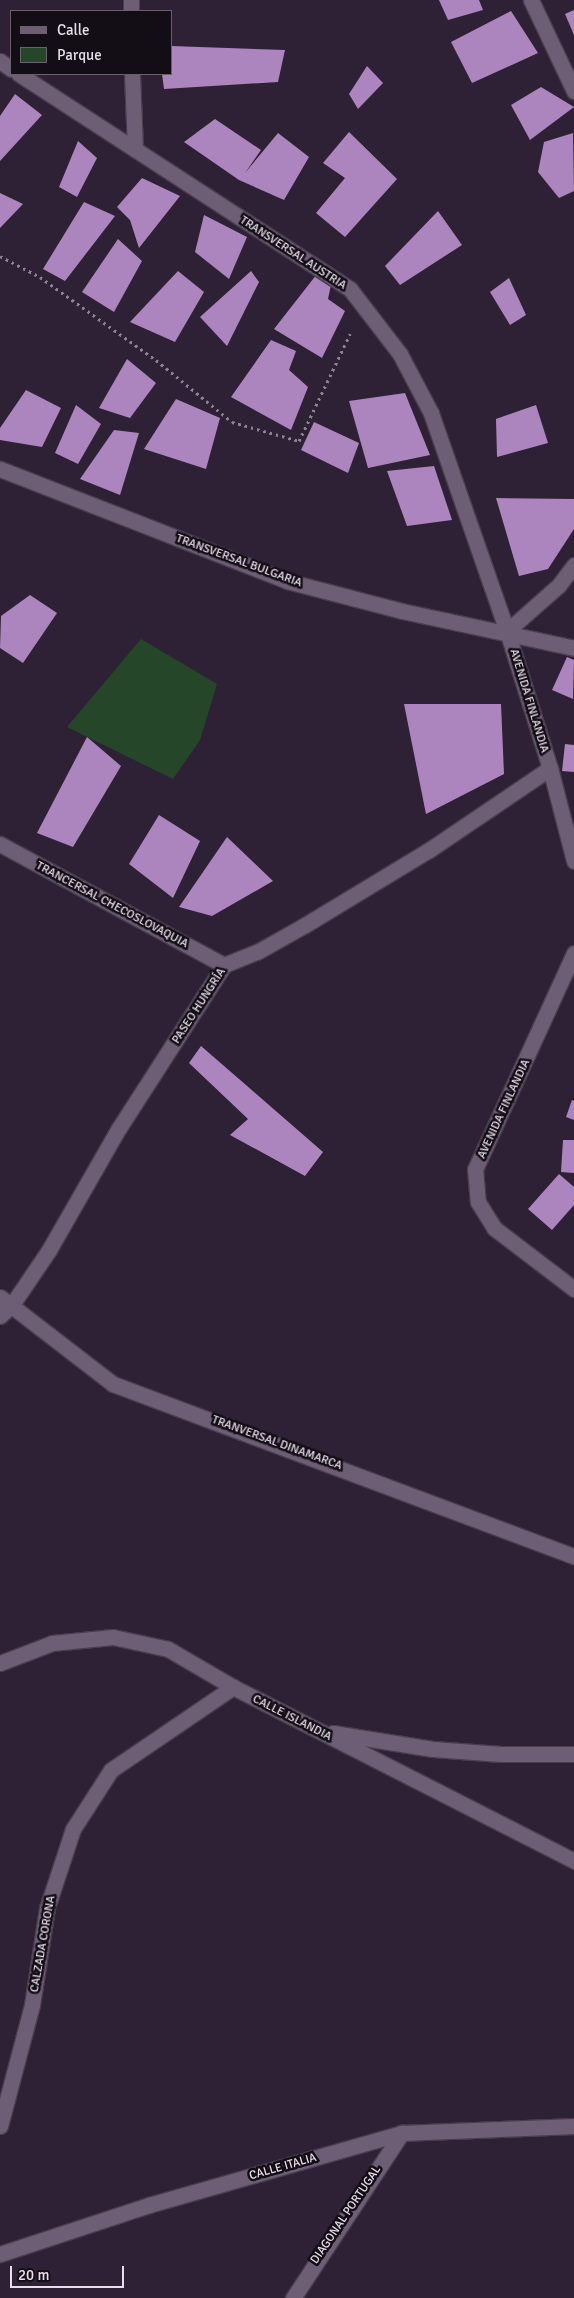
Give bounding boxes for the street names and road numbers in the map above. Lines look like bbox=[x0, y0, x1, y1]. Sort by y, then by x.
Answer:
street label: TRANSVERSAL AUSTRIA bbox=[237, 213, 349, 293]
street label: TRANSVERSAL BULGARIA bbox=[174, 532, 304, 590]
street label: AVENIDA FINLANDIA bbox=[506, 647, 552, 755]
street label: TRANCERSAL CHECOSLOVAQUIA bbox=[33, 859, 191, 951]
street label: PASEO HUNGRÍA bbox=[169, 965, 229, 1047]
street label: AVENIDA FINLANDIA bbox=[475, 1057, 533, 1161]
street label: TRANVERSAL DINAMARCA bbox=[210, 1413, 344, 1473]
street label: CALLE ISLANDIA bbox=[250, 1692, 334, 1744]
street label: CALZADA CORONA bbox=[27, 1895, 59, 1993]
street label: CALLE ITALIA bbox=[248, 2151, 318, 2183]
street label: DIAGONAL PORTUGAL bbox=[308, 2163, 384, 2267]

